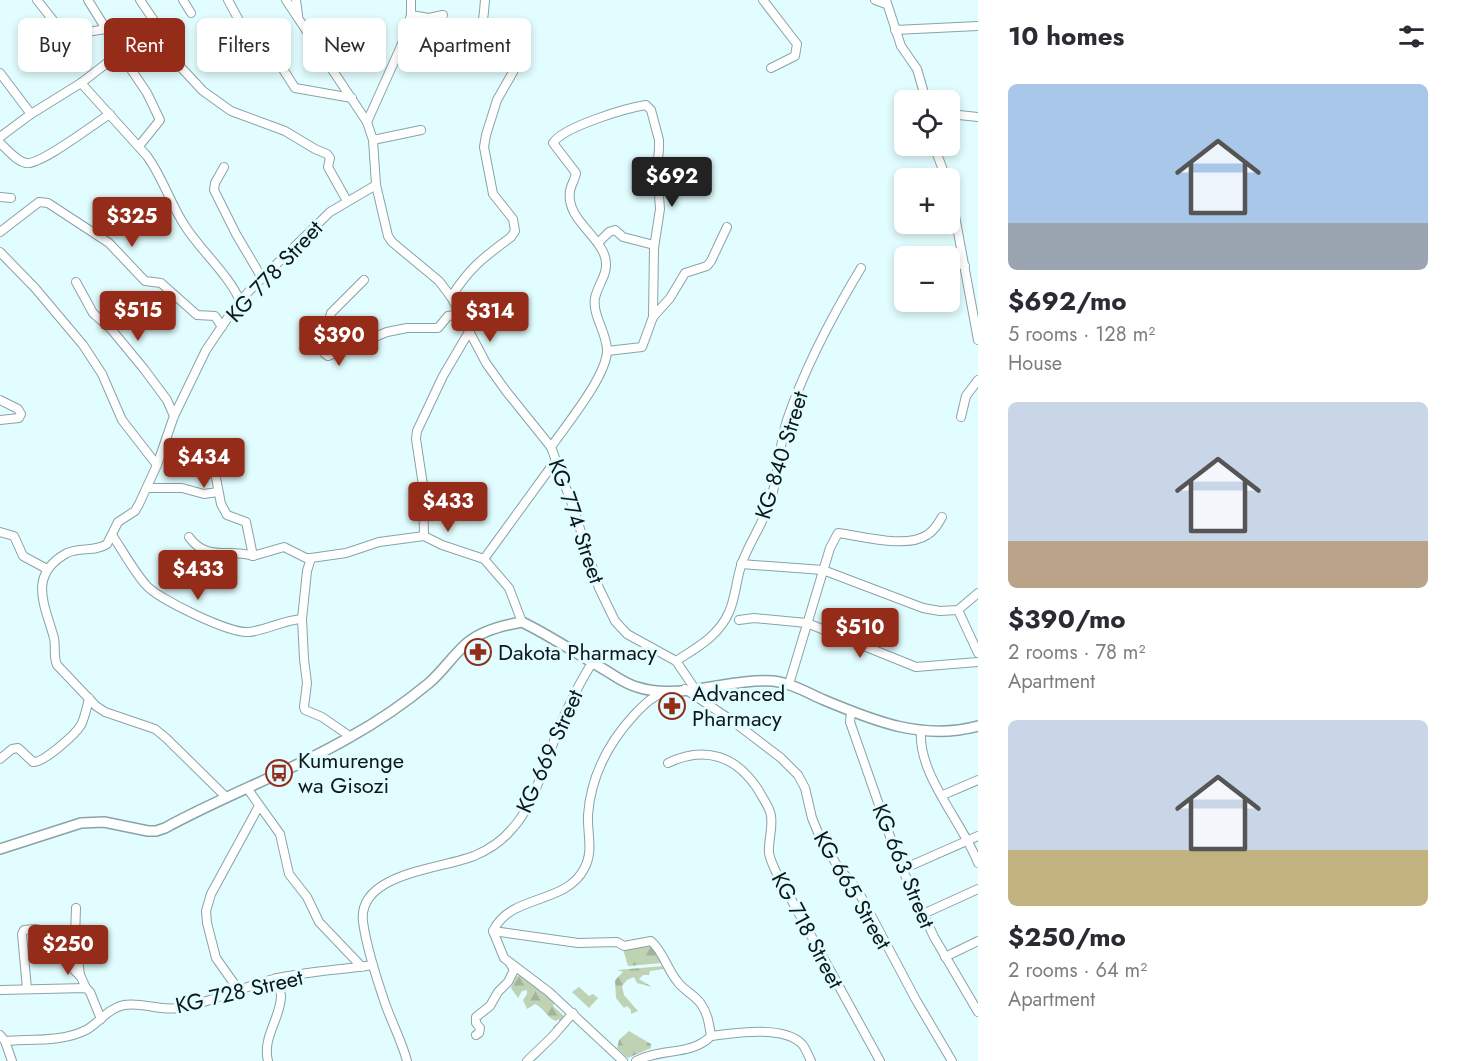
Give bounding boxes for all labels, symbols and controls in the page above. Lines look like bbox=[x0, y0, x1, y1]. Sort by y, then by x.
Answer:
text: 10 homes bbox=[1008, 17, 1124, 55]
chip: Buy bbox=[18, 18, 92, 72]
chip: Rent bbox=[104, 18, 185, 72]
chip: Filters bbox=[197, 18, 291, 72]
chip: New bbox=[303, 18, 386, 72]
chip: Apartment bbox=[398, 18, 531, 72]
icon: filters bbox=[1395, 20, 1428, 53]
map controls bbox=[894, 90, 960, 312]
button: locate bbox=[894, 90, 960, 156]
icon: home bbox=[1164, 123, 1272, 231]
pin: $692 bbox=[636, 157, 708, 208]
text: $692 bbox=[646, 162, 698, 191]
button: + bbox=[894, 168, 960, 234]
pin: $325 bbox=[96, 197, 168, 248]
text: $325 bbox=[107, 202, 157, 231]
street label: KG 778 Street bbox=[218, 212, 330, 329]
button: − bbox=[894, 246, 960, 312]
text: $692/mo bbox=[1008, 282, 1127, 320]
pin: $515 bbox=[102, 291, 174, 342]
pin: $314 bbox=[454, 292, 526, 343]
text: $515 bbox=[114, 296, 162, 325]
text: $314 bbox=[466, 297, 515, 326]
pin: $390 bbox=[303, 316, 375, 367]
text: 5 rooms · 128 m² bbox=[1008, 320, 1155, 349]
text: $390 bbox=[313, 321, 365, 350]
text: House bbox=[1008, 349, 1062, 378]
street label: KG 840 Street bbox=[746, 386, 816, 523]
pin: $434 bbox=[168, 438, 240, 489]
icon: home bbox=[1164, 441, 1272, 549]
text: $434 bbox=[178, 443, 230, 472]
street label: KG 774 Street bbox=[541, 454, 614, 588]
pin: $433 bbox=[412, 482, 484, 533]
text: $433 bbox=[422, 487, 474, 516]
pin: $433 bbox=[162, 550, 234, 601]
text: $433 bbox=[172, 555, 224, 584]
text: $390/mo bbox=[1008, 600, 1126, 638]
pin: $510 bbox=[824, 608, 896, 659]
text: $510 bbox=[836, 613, 884, 642]
place label: Dakota Pharmacy bbox=[498, 636, 657, 668]
pharmacy icon: Dakota Pharmacy bbox=[463, 637, 493, 667]
text: 2 rooms · 78 m² bbox=[1008, 638, 1145, 667]
text: Apartment bbox=[1008, 667, 1095, 696]
place label: Advanced Pharmacy bbox=[692, 677, 785, 734]
street label: KG 669 Street bbox=[508, 684, 591, 818]
pharmacy icon: Advanced Pharmacy bbox=[657, 691, 687, 721]
place label: Kumurenge wa Gisozi bbox=[298, 744, 404, 801]
bus stop icon: Kumurenge wa Gisozi bbox=[264, 758, 294, 788]
icon: home bbox=[1164, 759, 1272, 867]
street label: KG 663 Street bbox=[865, 799, 944, 934]
street label: KG 665 Street bbox=[806, 825, 900, 956]
street label: KG 718 Street bbox=[764, 866, 852, 994]
text: $250/mo bbox=[1008, 918, 1126, 956]
pin: $250 bbox=[32, 925, 104, 976]
text: $250 bbox=[42, 930, 94, 959]
text: 2 rooms · 64 m² bbox=[1008, 956, 1147, 985]
street label: KG 728 Street bbox=[172, 961, 307, 1021]
text: Apartment bbox=[1008, 985, 1095, 1014]

